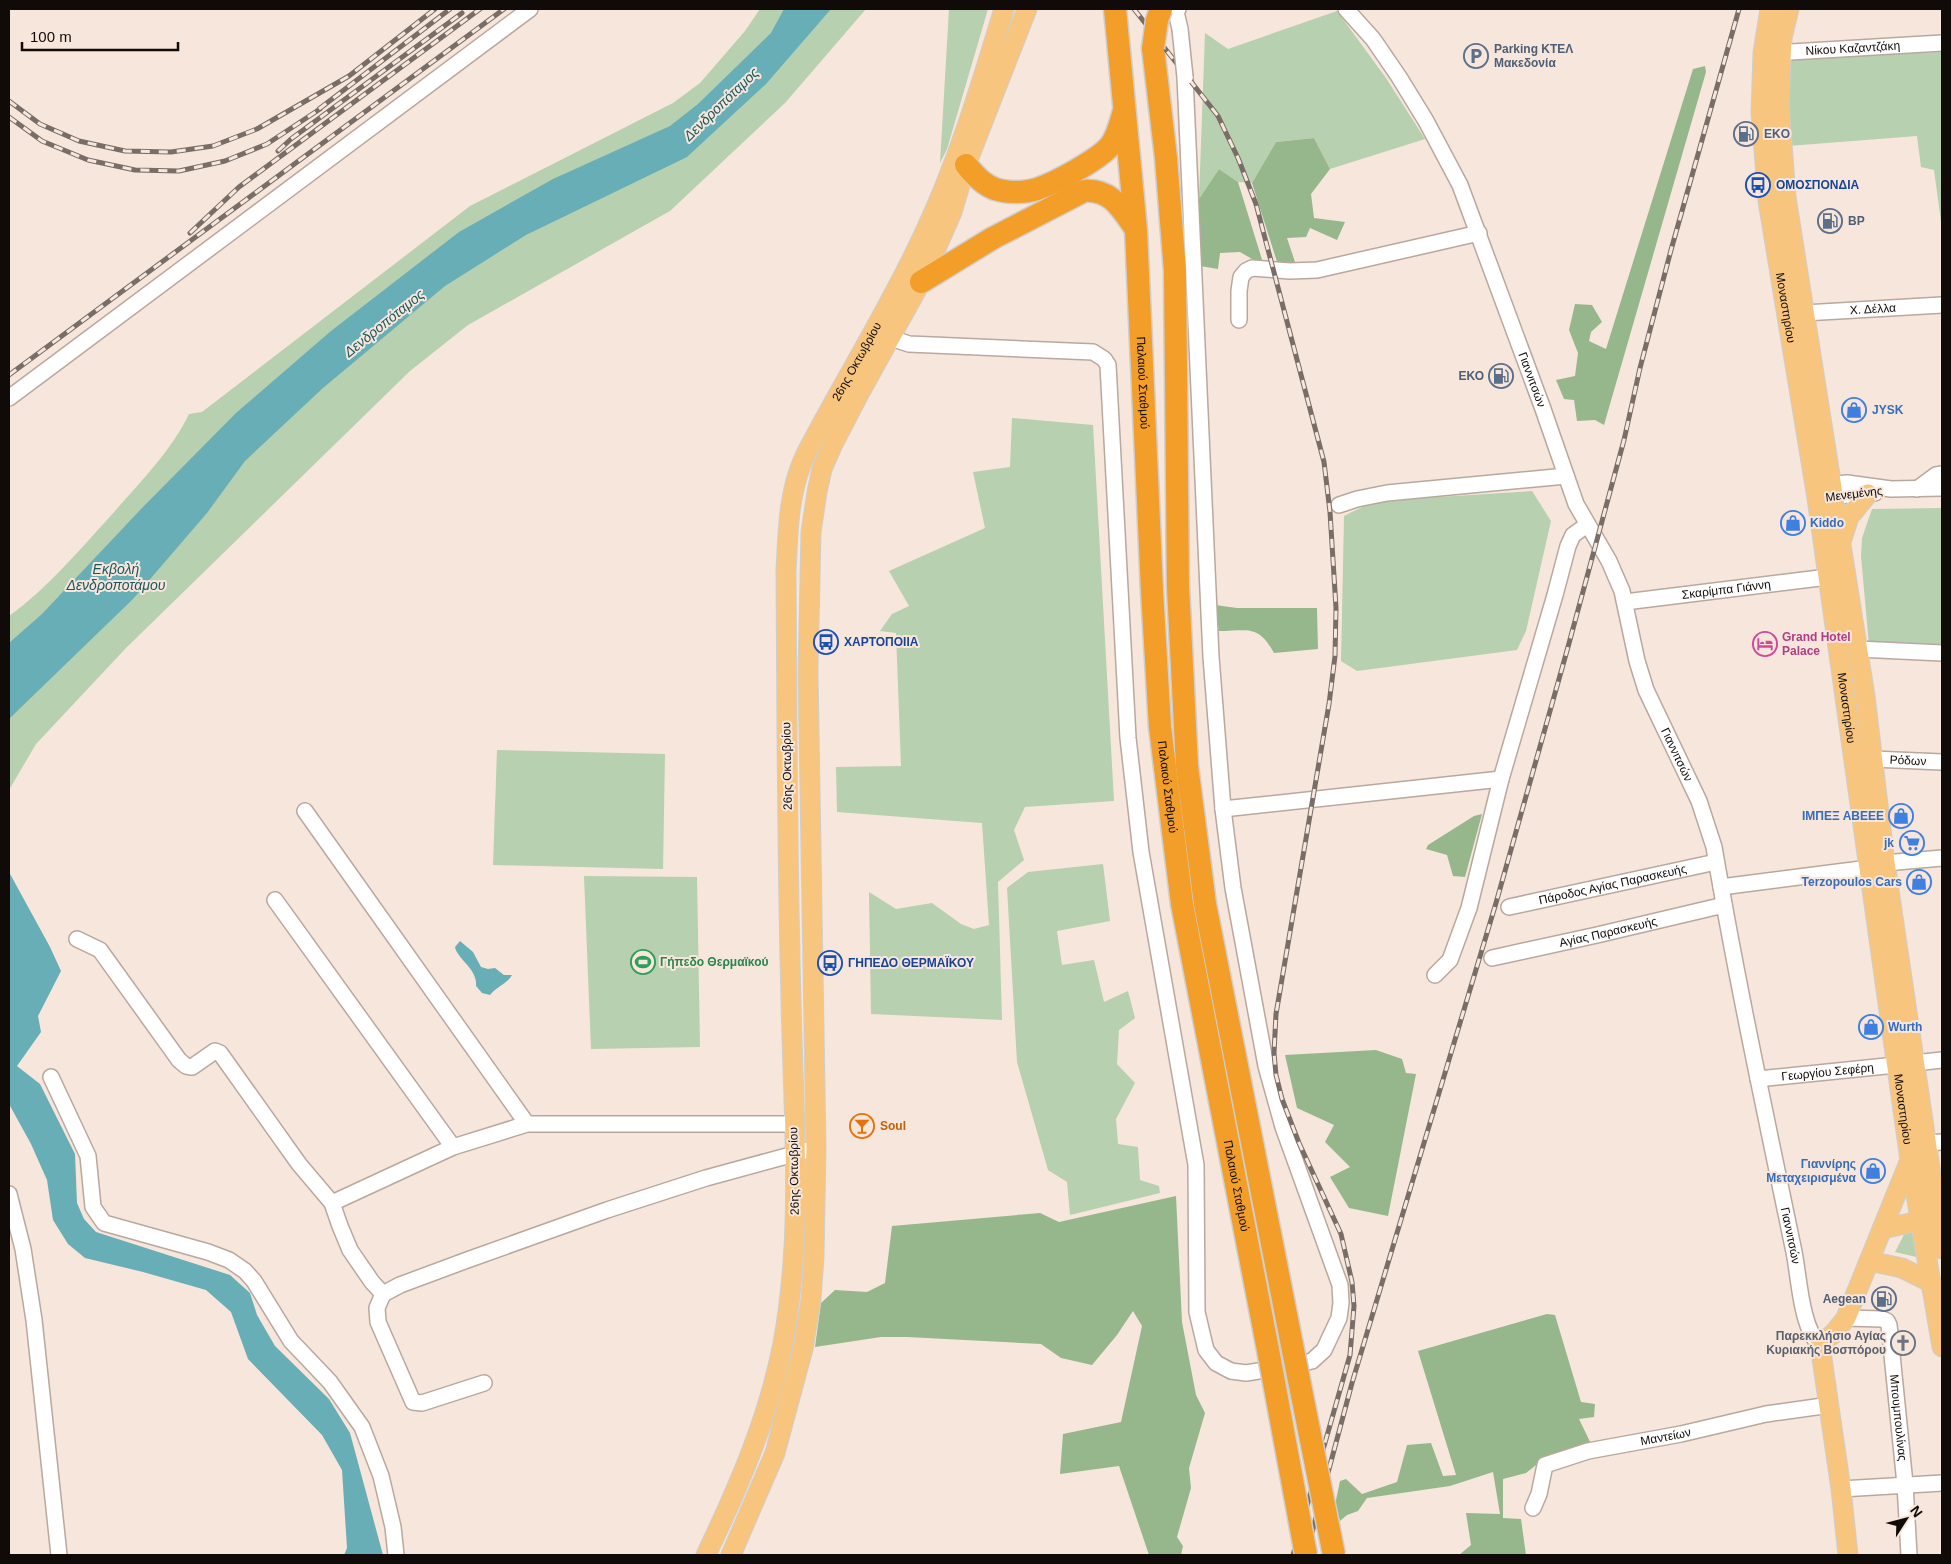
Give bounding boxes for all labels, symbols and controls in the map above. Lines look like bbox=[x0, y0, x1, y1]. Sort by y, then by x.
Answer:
scale bar bbox=[22, 20, 179, 52]
text: 100 m bbox=[30, 28, 72, 45]
street label: Νίκου Καζαντζάκη bbox=[1805, 38, 1901, 58]
place label: Parking ΚΤΕΛ Μακεδονία bbox=[1494, 42, 1573, 70]
parking icon: Parking ΚΤΕΛ Μακεδονία bbox=[1463, 43, 1489, 69]
water label: Δενδροπόταμος bbox=[679, 64, 762, 145]
fuel station icon: EKO bbox=[1733, 121, 1759, 147]
place label: EKO bbox=[1764, 127, 1790, 141]
bus stop icon: ΟΜΟΣΠΟΝΔΙΑ bbox=[1745, 172, 1771, 198]
place label: ΟΜΟΣΠΟΝΔΙΑ bbox=[1776, 178, 1859, 192]
fuel station icon: BP bbox=[1817, 208, 1843, 234]
place label: BP bbox=[1848, 214, 1865, 228]
street label: Μοναστηρίου bbox=[1773, 271, 1798, 344]
water label: Δενδροπόταμος bbox=[340, 286, 427, 361]
street label: Χ. Δέλλα bbox=[1849, 301, 1896, 317]
street label: 26ης Οκτωβρίου bbox=[829, 320, 884, 403]
street label: Παλαιού Σταθμού bbox=[1134, 336, 1152, 430]
street label: Γιαννιτσών bbox=[1516, 350, 1549, 409]
fuel station icon: ΕΚΟ bbox=[1488, 363, 1514, 389]
place label: ΕΚΟ bbox=[1459, 369, 1484, 383]
shop icon: JYSK bbox=[1841, 397, 1867, 423]
place label: JYSK bbox=[1872, 403, 1904, 417]
street label: Μενεμένης bbox=[1825, 484, 1884, 504]
shop icon: Kiddo bbox=[1780, 510, 1806, 536]
place label: Kiddo bbox=[1810, 516, 1844, 530]
water label: Εκβολή Δενδροποτάμου bbox=[66, 561, 166, 593]
street label: Σκαρίμπα Γιάννη bbox=[1681, 577, 1771, 602]
bus stop icon: ΧΑΡΤΟΠΟΙΙΑ bbox=[813, 629, 839, 655]
place label: Grand Hotel Palace bbox=[1782, 630, 1851, 658]
hotel icon: Grand Hotel Palace bbox=[1752, 631, 1778, 657]
place label: ΧΑΡΤΟΠΟΙΙΑ bbox=[844, 635, 919, 649]
street label: Μοναστηρίου bbox=[1835, 672, 1858, 744]
street label: 26ης Οκτωβρίου bbox=[779, 722, 795, 810]
street label: Γιαννιτσών bbox=[1658, 725, 1696, 784]
street label: Παλαιού Σταθμού bbox=[1155, 740, 1180, 834]
street label: Ρόδων bbox=[1889, 753, 1927, 768]
shop icon: ΙΜΠΕΞ ΑΒΕΕΕ bbox=[1888, 803, 1914, 829]
place label: ΙΜΠΕΞ ΑΒΕΕΕ bbox=[1802, 809, 1884, 823]
supermarket icon: jk bbox=[1899, 830, 1925, 856]
place label: jk bbox=[1883, 836, 1894, 850]
street label: Πάροδος Αγίας Παρασκευής bbox=[1537, 862, 1688, 907]
shop icon: Terzopoulos Cars bbox=[1906, 869, 1932, 895]
place label: Terzopoulos Cars bbox=[1802, 875, 1902, 889]
street label: Αγίας Παρασκευής bbox=[1558, 914, 1659, 950]
sports icon: Γήπεδο Θερμαϊκού bbox=[630, 949, 656, 975]
bus stop icon: ΓΗΠΕΔΟ ΘΕΡΜΑΪΚΟΥ bbox=[817, 950, 843, 976]
place label: Γήπεδο Θερμαϊκού bbox=[660, 955, 768, 969]
place label: ΓΗΠΕΔΟ ΘΕΡΜΑΪΚΟΥ bbox=[848, 955, 974, 970]
shop icon: Wurth bbox=[1858, 1014, 1884, 1040]
place label: Wurth bbox=[1888, 1020, 1922, 1034]
street label: Γεωργίου Σεφέρη bbox=[1781, 1060, 1875, 1084]
street label: Μοναστηρίου bbox=[1891, 1073, 1915, 1145]
bar icon: Soul bbox=[849, 1113, 875, 1139]
place label: Soul bbox=[880, 1119, 906, 1133]
street label: 26ης Οκτωβρίου bbox=[786, 1127, 802, 1215]
street label: Παλαιού Σταθμού bbox=[1221, 1139, 1252, 1233]
place label: Γιαννίρης Μεταχειρισμένα bbox=[1766, 1157, 1857, 1185]
shop icon: Γιαννίρης Μεταχειρισμένα bbox=[1860, 1158, 1886, 1184]
street label: Γιαννιτσών bbox=[1778, 1206, 1803, 1265]
fuel station icon: Aegean bbox=[1871, 1286, 1897, 1312]
place label: Aegean bbox=[1823, 1292, 1866, 1306]
place label: Παρεκκλήσιο Αγίας Κυριακής Βοσπόρου bbox=[1766, 1329, 1886, 1357]
church icon: Παρεκκλήσιο Αγίας Κυριακής Βοσπόρου bbox=[1890, 1330, 1916, 1356]
street label: Μπουμπουλίνας bbox=[1887, 1374, 1910, 1462]
street label: Μαντείων bbox=[1639, 1425, 1692, 1448]
north arrow bbox=[1881, 1494, 1931, 1544]
text: N bbox=[1907, 1503, 1926, 1520]

